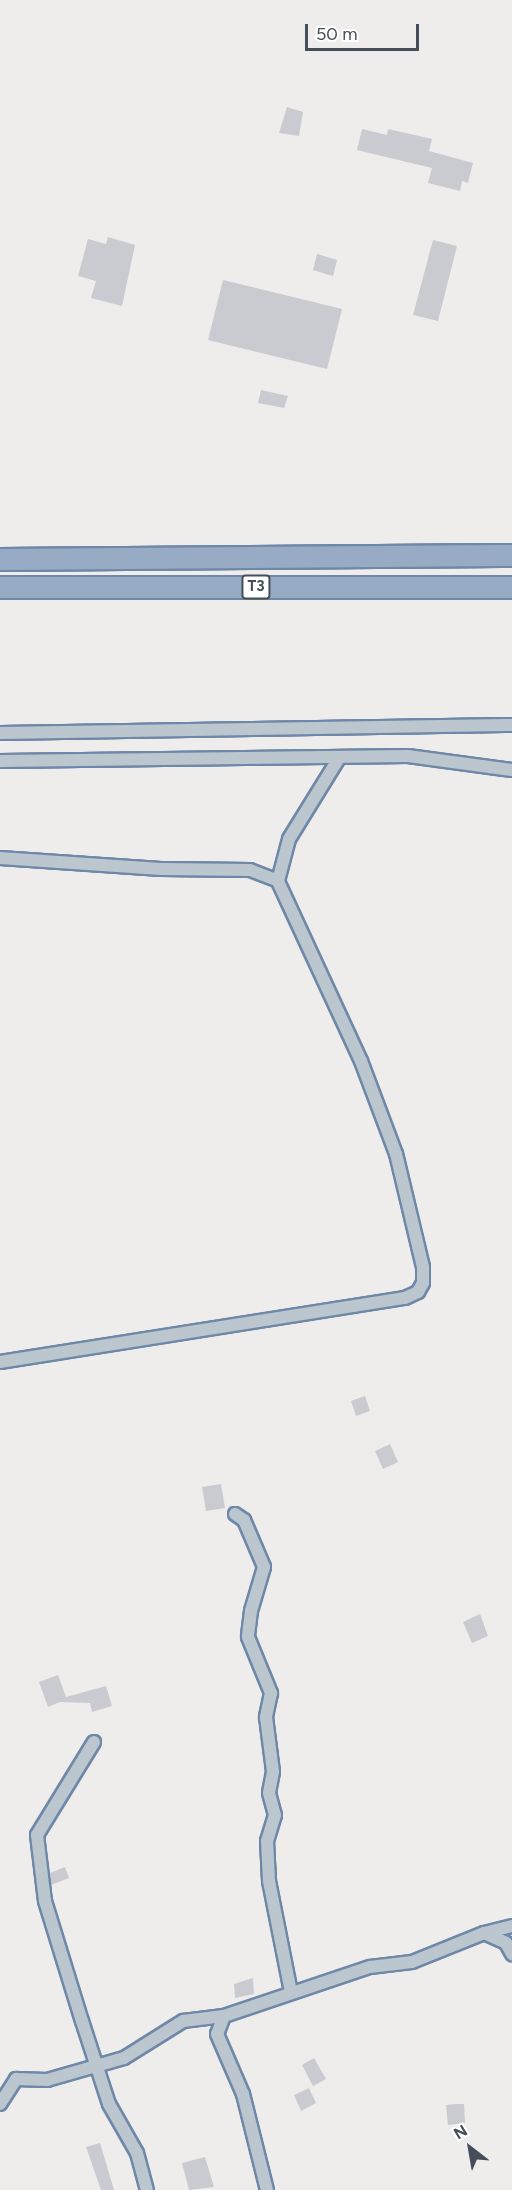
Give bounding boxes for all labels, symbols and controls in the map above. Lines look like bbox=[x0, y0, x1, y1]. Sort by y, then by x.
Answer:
scale bar bbox=[308, 12, 422, 50]
text: 50 m bbox=[316, 23, 358, 45]
road number: T3 bbox=[241, 575, 271, 599]
north arrow bbox=[440, 2118, 500, 2178]
text: N bbox=[450, 2121, 471, 2143]

